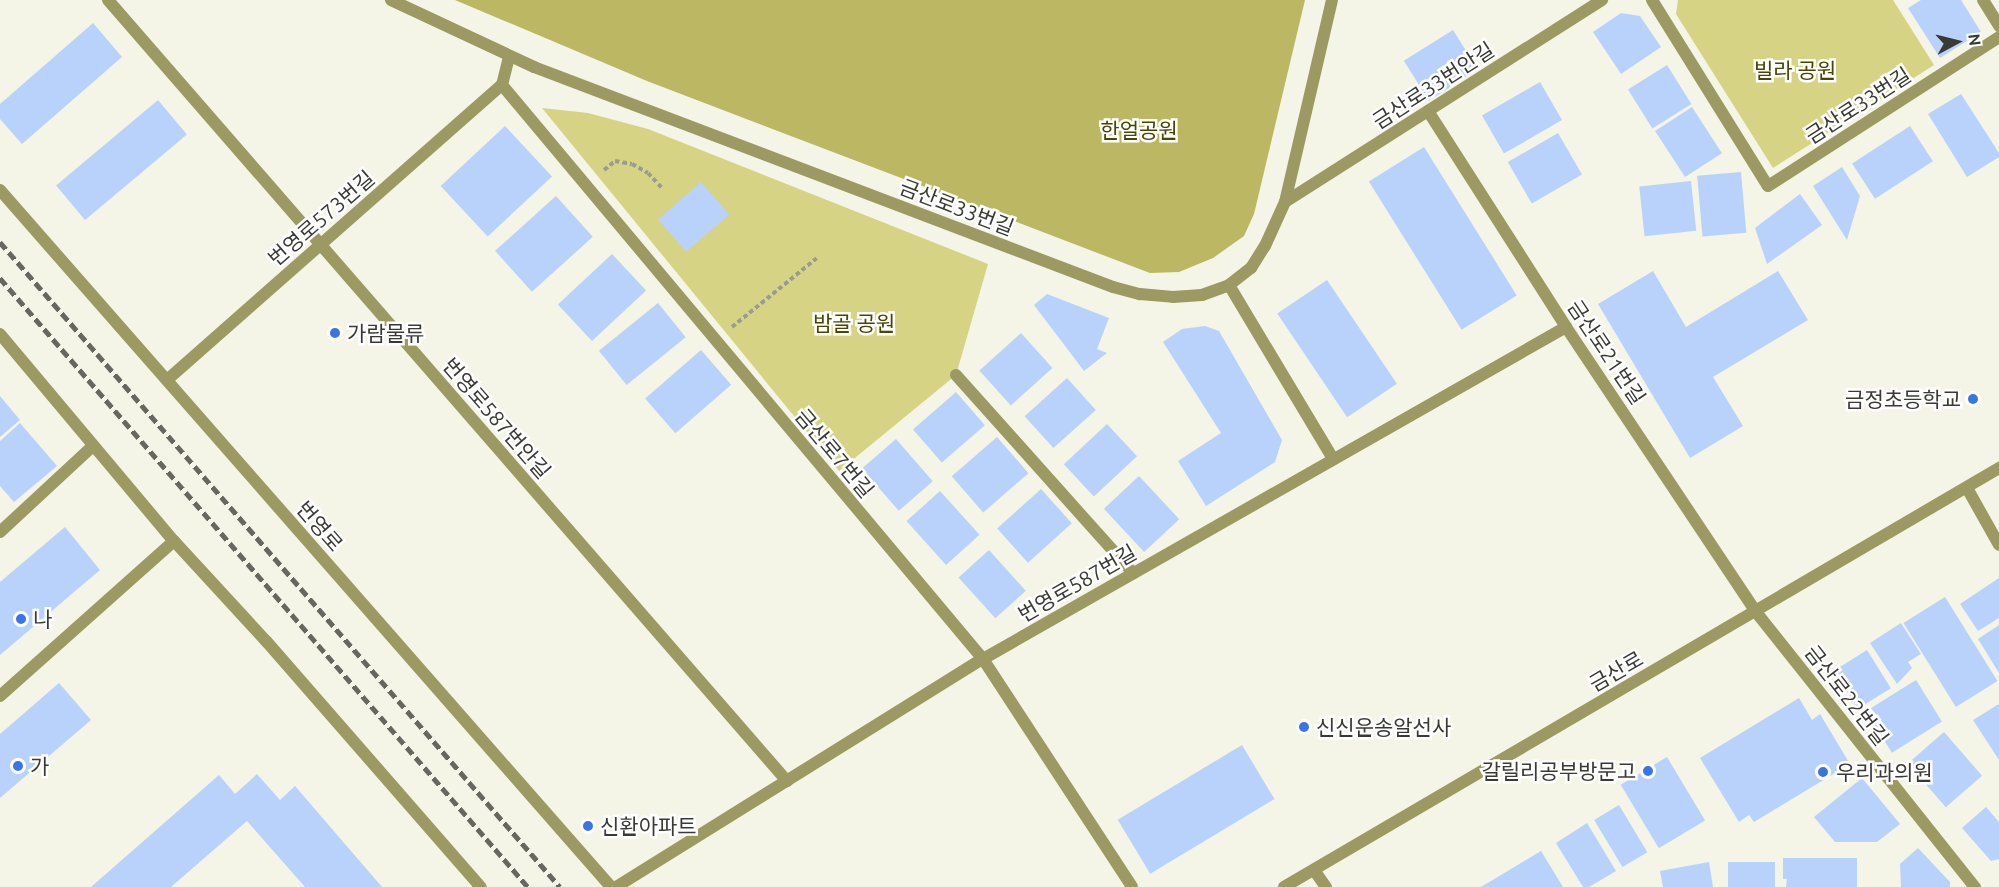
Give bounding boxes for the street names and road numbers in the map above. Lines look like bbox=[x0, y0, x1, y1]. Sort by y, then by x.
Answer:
street label: 금산로33번안길 bbox=[1368, 36, 1498, 134]
street label: 금산로33번길 bbox=[1801, 62, 1915, 148]
street label: 번영로573번길 bbox=[263, 165, 379, 271]
street label: 금산로33번길 bbox=[896, 174, 1018, 240]
street label: 금산로21번길 bbox=[1563, 295, 1651, 409]
street label: 번영로587번안길 bbox=[438, 353, 556, 483]
street label: 금산로7번길 bbox=[790, 403, 880, 503]
street label: 번영로 bbox=[291, 496, 349, 556]
street label: 번영로587번길 bbox=[1013, 539, 1141, 627]
street label: 금산로22번길 bbox=[1800, 640, 1894, 750]
street label: 금산로 bbox=[1585, 646, 1647, 696]

